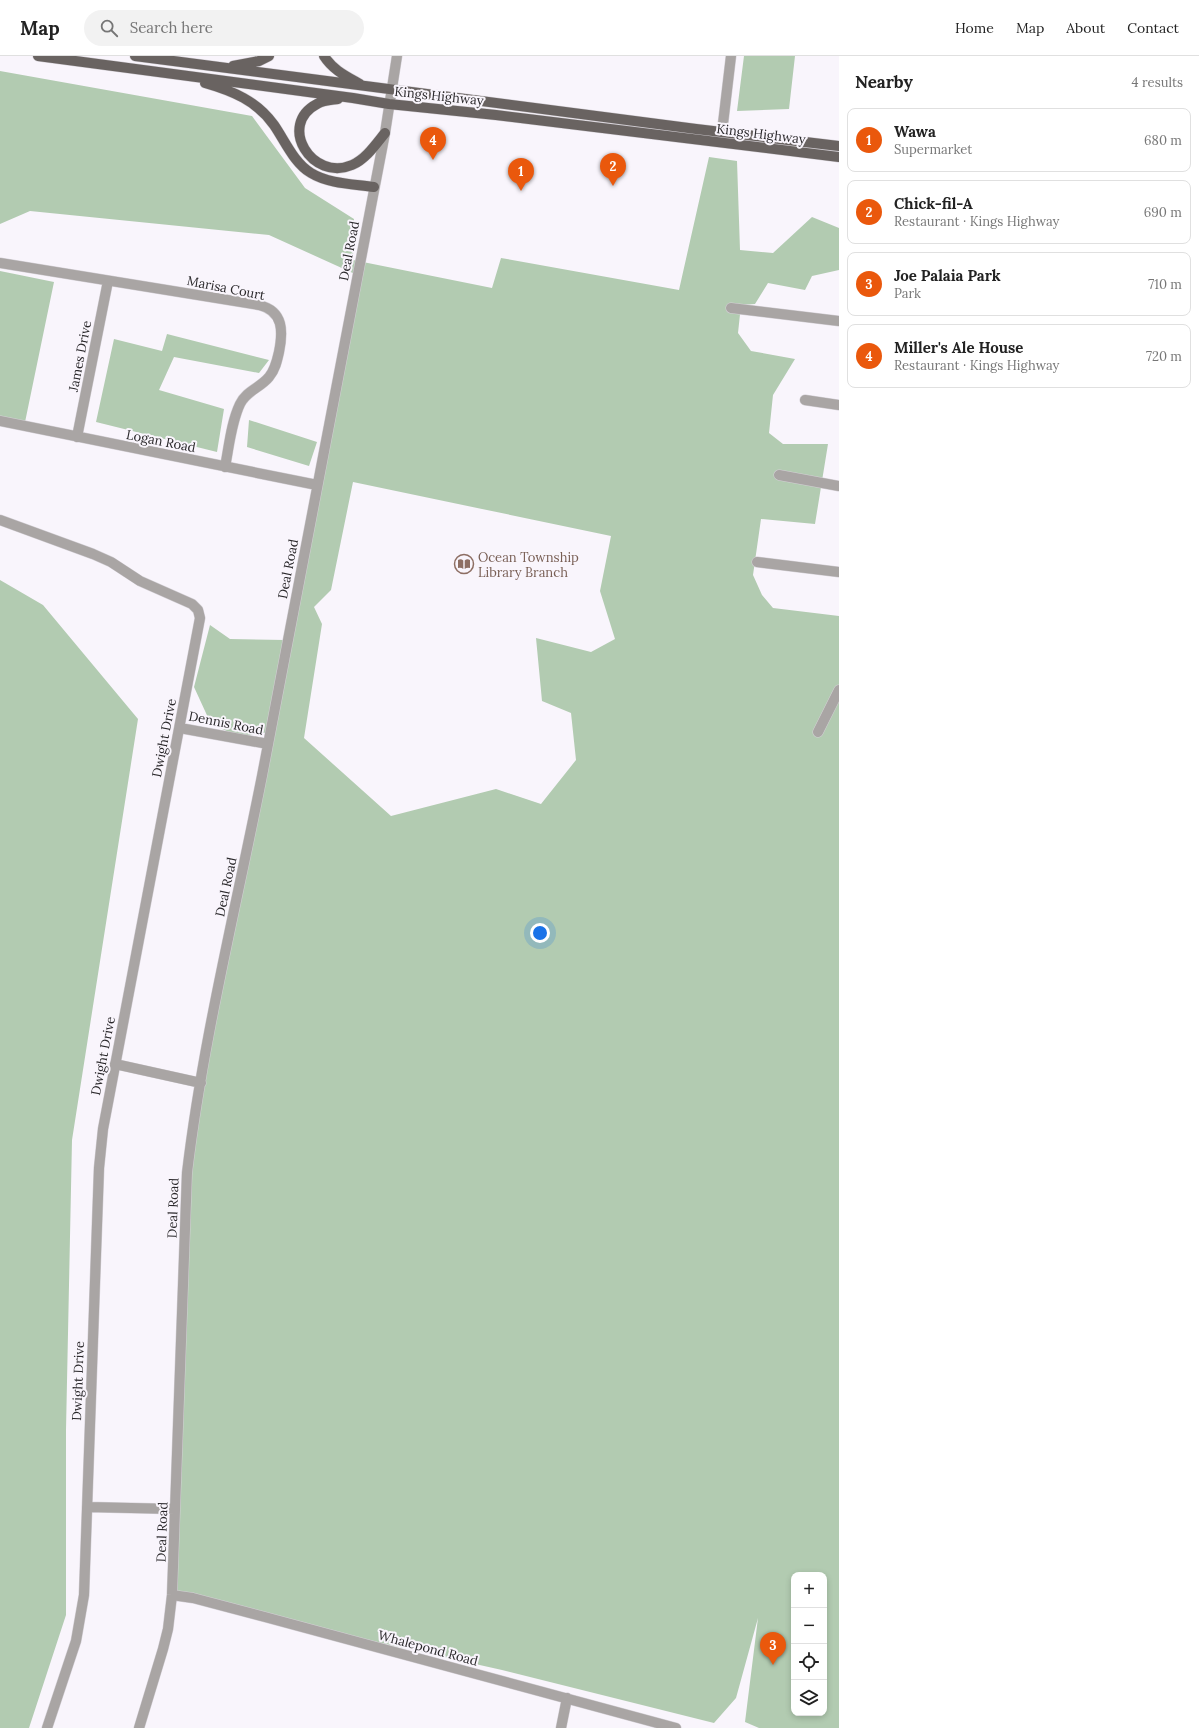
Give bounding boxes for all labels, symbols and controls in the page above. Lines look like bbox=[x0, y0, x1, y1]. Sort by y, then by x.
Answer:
search box bbox=[84, 10, 364, 46]
text: Map bbox=[20, 16, 60, 40]
icon: search bbox=[98, 17, 120, 39]
text: Search here bbox=[130, 18, 213, 37]
text: Home bbox=[955, 19, 994, 37]
text: Map bbox=[1016, 19, 1044, 37]
text: About bbox=[1066, 19, 1105, 37]
text: Contact bbox=[1127, 19, 1179, 37]
text: Nearby bbox=[855, 71, 913, 93]
text: 4 results bbox=[1132, 74, 1183, 91]
street label: Kings Highway bbox=[394, 83, 485, 109]
street label: Kings Highway bbox=[715, 120, 807, 148]
text: Wawa bbox=[894, 122, 936, 141]
pin: 4 bbox=[420, 127, 446, 160]
text: 1 bbox=[866, 132, 872, 149]
text: 680 m bbox=[1144, 132, 1182, 149]
text: Supermarket bbox=[894, 141, 972, 158]
pin: 2 bbox=[600, 153, 626, 186]
pin: 1 bbox=[508, 158, 534, 191]
text: Chick-fil-A bbox=[894, 194, 973, 213]
text: 2 bbox=[866, 204, 872, 221]
text: 690 m bbox=[1144, 204, 1182, 221]
text: Restaurant · Kings Highway bbox=[894, 213, 1059, 230]
street label: Deal Road bbox=[335, 219, 363, 282]
text: Joe Palaia Park bbox=[894, 266, 1001, 285]
street label: Marisa Court bbox=[185, 272, 267, 304]
text: 3 bbox=[865, 276, 873, 293]
text: 710 m bbox=[1148, 276, 1182, 293]
text: Park bbox=[894, 285, 921, 302]
street label: James Drive bbox=[65, 319, 95, 394]
text: Miller's Ale House bbox=[894, 338, 1023, 357]
text: 4 bbox=[865, 348, 873, 365]
text: 720 m bbox=[1146, 348, 1182, 365]
text: Restaurant · Kings Highway bbox=[894, 357, 1059, 374]
street label: Logan Road bbox=[125, 426, 197, 456]
street label: Deal Road bbox=[274, 537, 302, 600]
place label: Ocean Township Library Branch bbox=[478, 549, 579, 581]
library icon: Ocean Township Library Branch bbox=[453, 553, 475, 575]
street label: Dwight Drive bbox=[148, 697, 180, 779]
street label: Dennis Road bbox=[187, 707, 265, 739]
street label: Deal Road bbox=[211, 855, 241, 918]
your location bbox=[530, 923, 550, 943]
street label: Dwight Drive bbox=[87, 1015, 119, 1097]
street label: Deal Road bbox=[163, 1177, 183, 1239]
street label: Dwight Drive bbox=[68, 1341, 88, 1421]
street label: Deal Road bbox=[152, 1501, 172, 1563]
map controls bbox=[791, 1572, 827, 1716]
button: + bbox=[791, 1572, 827, 1608]
button: − bbox=[791, 1608, 827, 1644]
street label: Whalepond Road bbox=[376, 1626, 480, 1670]
pin: 3 bbox=[760, 1632, 786, 1665]
button: locate bbox=[791, 1644, 827, 1680]
button: layers bbox=[791, 1680, 827, 1716]

